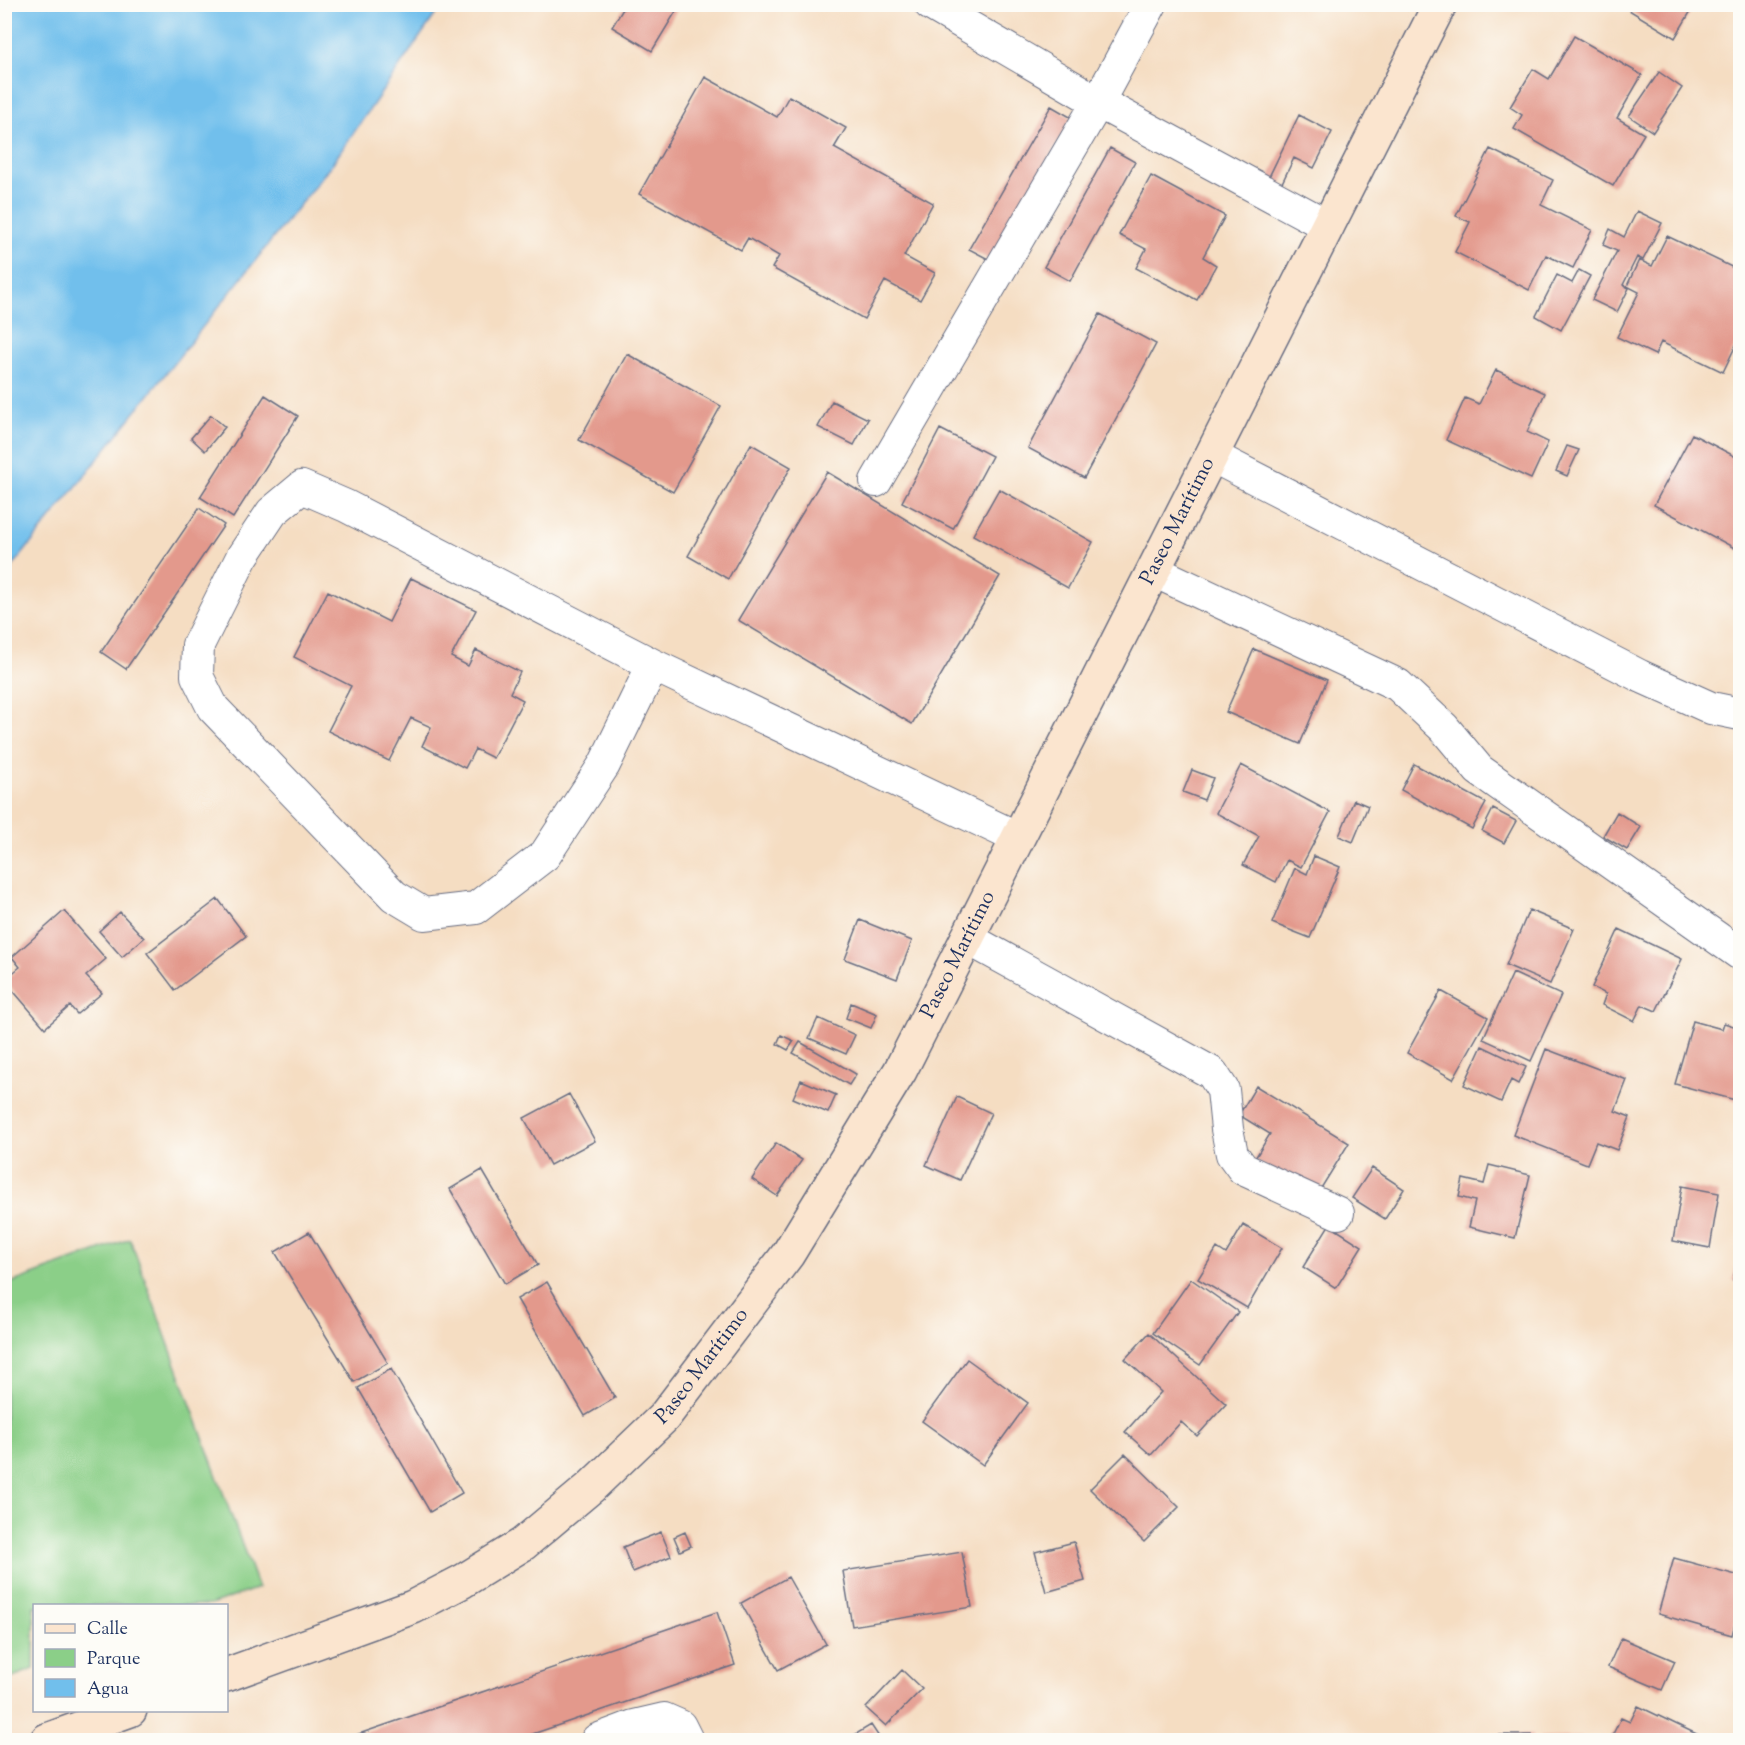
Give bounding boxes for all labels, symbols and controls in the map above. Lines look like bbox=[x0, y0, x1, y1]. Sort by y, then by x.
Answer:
street label: Paseo Marítimo bbox=[1133, 452, 1223, 590]
street label: Paseo Marítimo bbox=[914, 886, 1004, 1024]
street label: Paseo Marítimo bbox=[649, 1302, 757, 1432]
legend bbox=[33, 1604, 228, 1712]
text: Calle bbox=[87, 1617, 128, 1643]
text: Parque bbox=[87, 1647, 140, 1673]
text: Agua bbox=[87, 1677, 129, 1703]

